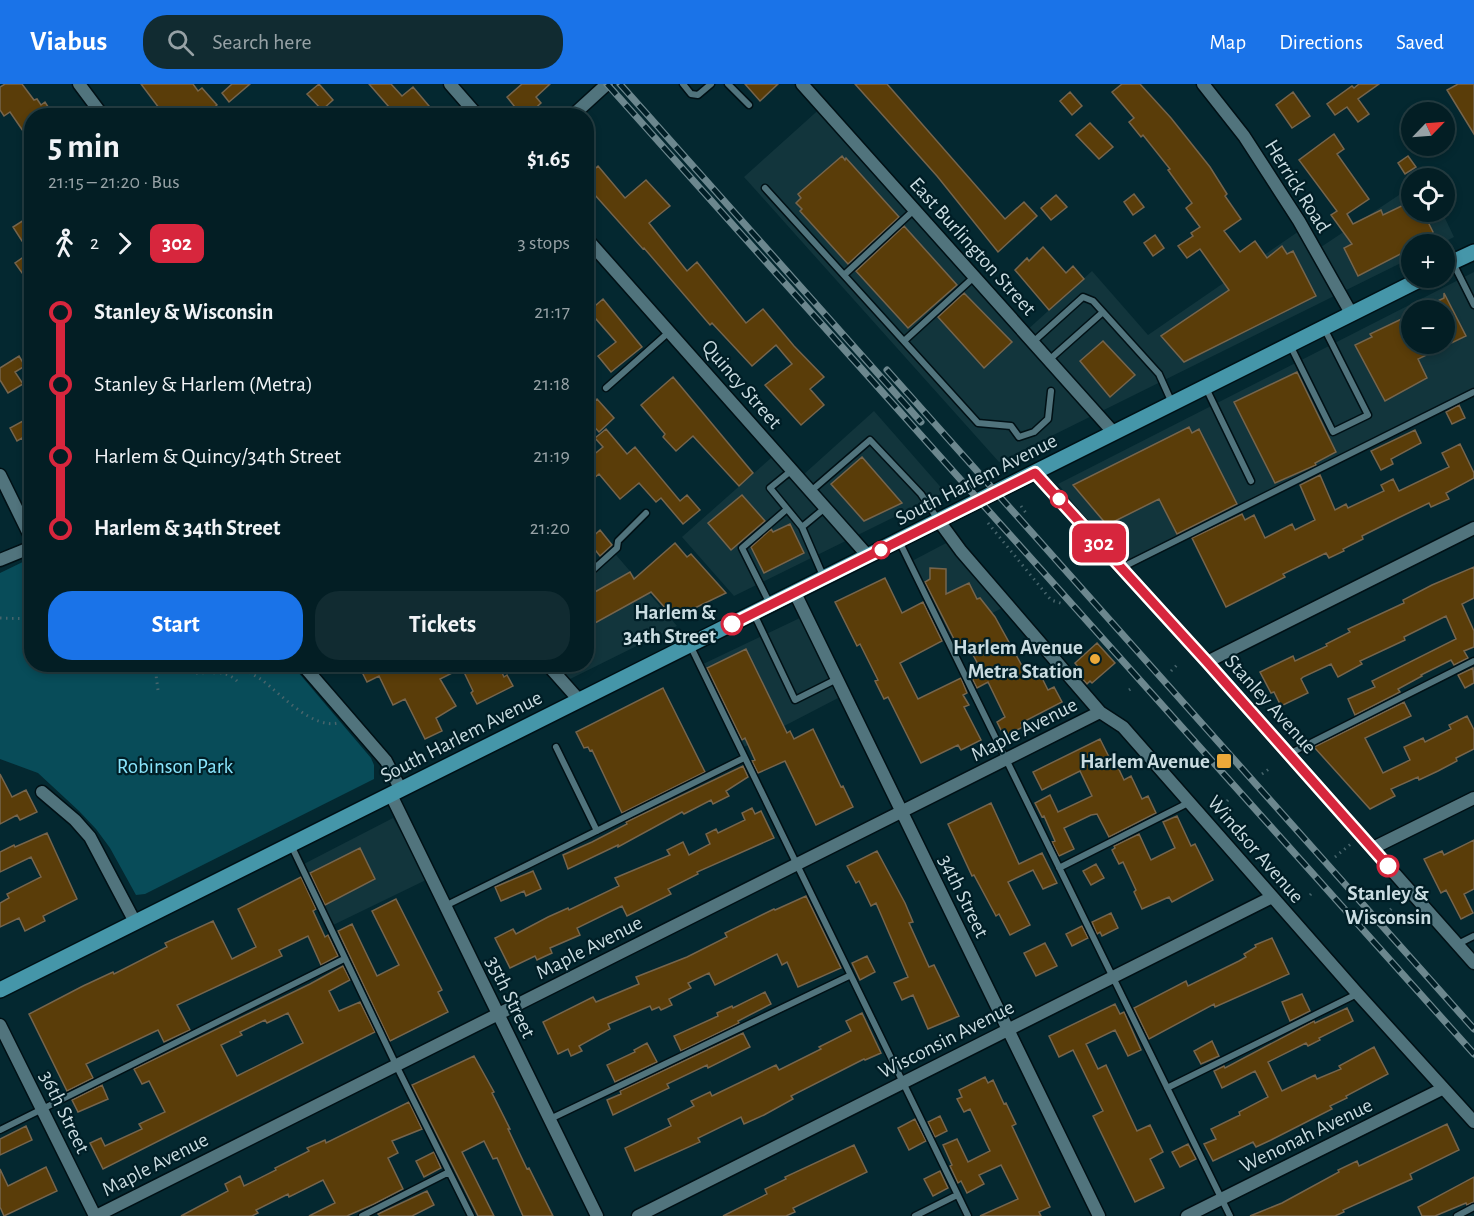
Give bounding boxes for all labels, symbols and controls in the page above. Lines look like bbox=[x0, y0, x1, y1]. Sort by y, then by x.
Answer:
search box bbox=[143, 15, 563, 69]
icon: search bbox=[164, 26, 197, 59]
text: Viabus bbox=[30, 28, 107, 56]
text: Search here bbox=[212, 31, 312, 53]
text: Map bbox=[1210, 32, 1246, 53]
text: Directions bbox=[1279, 32, 1363, 53]
text: Saved bbox=[1396, 32, 1444, 53]
north arrow bbox=[1401, 102, 1455, 156]
map controls bbox=[1401, 102, 1455, 354]
text: 5 min bbox=[48, 131, 120, 164]
street label: Herrick Road bbox=[1261, 136, 1334, 237]
text: $1.65 bbox=[527, 148, 570, 170]
button: locate bbox=[1401, 168, 1455, 222]
text: 21:15 – 21:20 · Bus bbox=[48, 172, 180, 192]
street label: East Burlington Street bbox=[905, 173, 1040, 320]
icon: walk bbox=[48, 227, 81, 260]
icon: forward bbox=[108, 227, 141, 260]
text: 2 bbox=[90, 233, 99, 253]
text: 302 bbox=[162, 233, 192, 254]
text: 3 stops bbox=[518, 233, 570, 253]
button: + bbox=[1401, 234, 1455, 288]
button: − bbox=[1401, 300, 1455, 354]
text: Stanley & Wisconsin bbox=[94, 301, 274, 323]
text: 21:17 bbox=[534, 302, 570, 322]
street label: Quincy Street bbox=[698, 336, 786, 433]
text: Stanley & Harlem (Metra) bbox=[94, 373, 313, 395]
text: 21:18 bbox=[533, 374, 570, 394]
street label: South Harlem Avenue bbox=[892, 430, 1060, 529]
text: Harlem & Quincy/34th Street bbox=[94, 445, 341, 467]
text: 21:19 bbox=[533, 446, 570, 466]
unlabelled marker bbox=[1050, 490, 1068, 508]
text: Harlem & 34th Street bbox=[94, 517, 280, 539]
text: 21:20 bbox=[530, 518, 570, 538]
line badge: 302 bbox=[1064, 524, 1134, 562]
text: 302 bbox=[1084, 533, 1114, 554]
unlabelled marker bbox=[872, 541, 890, 559]
button: Start bbox=[48, 591, 303, 660]
button: Tickets bbox=[315, 591, 570, 660]
place label: Harlem & 34th Street bbox=[623, 602, 716, 647]
marker: Harlem & 34th Street bbox=[721, 613, 743, 635]
place label: Harlem Avenue Metra Station bbox=[953, 637, 1083, 682]
street label: Stanley Avenue bbox=[1221, 651, 1320, 758]
marker: Harlem Avenue Metra Station bbox=[1088, 652, 1102, 666]
street label: South Harlem Avenue bbox=[377, 687, 545, 786]
street label: Maple Avenue bbox=[968, 694, 1081, 765]
place label: Harlem Avenue bbox=[1080, 751, 1210, 772]
marker: Harlem Avenue bbox=[1215, 752, 1233, 770]
park label: Robinson Park bbox=[117, 756, 234, 777]
street label: Windsor Avenue bbox=[1203, 792, 1308, 907]
street label: 34th Street bbox=[935, 851, 993, 941]
marker: Stanley & Wisconsin bbox=[1377, 855, 1399, 877]
place label: Stanley & Wisconsin bbox=[1345, 883, 1431, 928]
street label: Maple Avenue bbox=[533, 912, 646, 983]
street label: 35th Street bbox=[482, 953, 539, 1042]
street label: Wisconsin Avenue bbox=[875, 996, 1017, 1083]
street label: 36th Street bbox=[36, 1068, 94, 1157]
street label: Wenonah Avenue bbox=[1237, 1094, 1376, 1177]
street label: Maple Avenue bbox=[99, 1129, 212, 1200]

